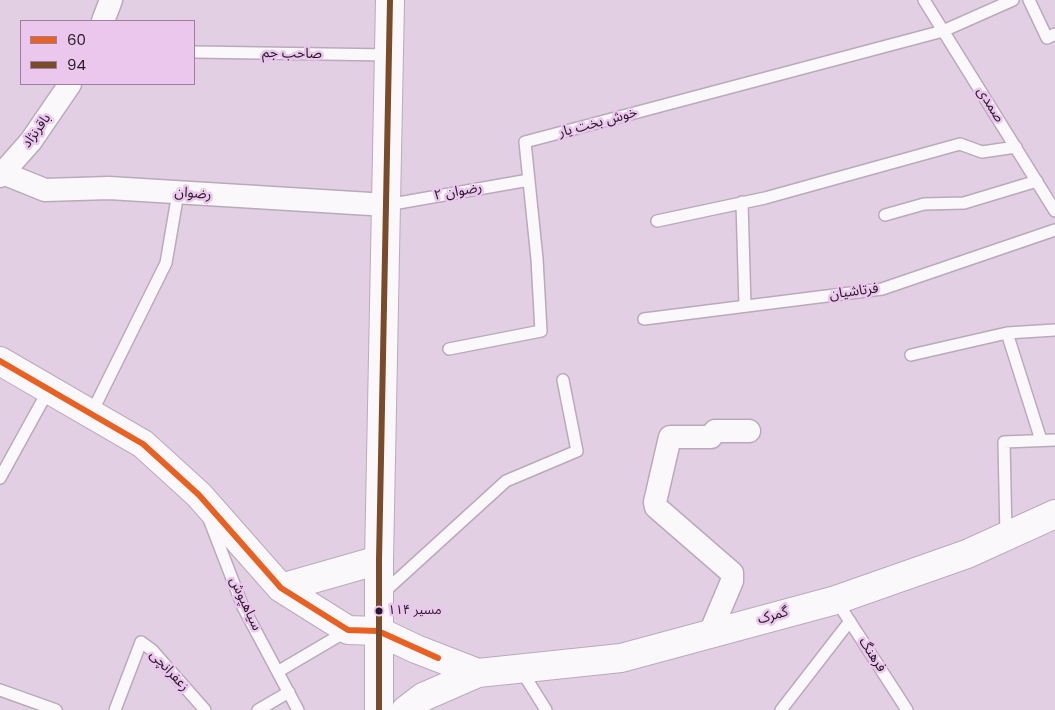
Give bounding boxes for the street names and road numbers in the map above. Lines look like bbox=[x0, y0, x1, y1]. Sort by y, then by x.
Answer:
street label: صاحب جم bbox=[262, 45, 322, 63]
street label: صمدی bbox=[973, 84, 1007, 126]
street label: خوش بخت یار bbox=[557, 104, 639, 142]
street label: باقرنژاد bbox=[19, 111, 55, 151]
street label: رضوان ۲ bbox=[433, 180, 483, 204]
street label: رضوان bbox=[174, 184, 212, 204]
street label: فرتاشیان bbox=[828, 280, 880, 304]
street label: سیاهپوش bbox=[225, 575, 265, 633]
street label: گمرک bbox=[756, 604, 790, 628]
street label: فرهنگ bbox=[855, 635, 889, 675]
street label: زعفرانچی bbox=[146, 647, 192, 695]

